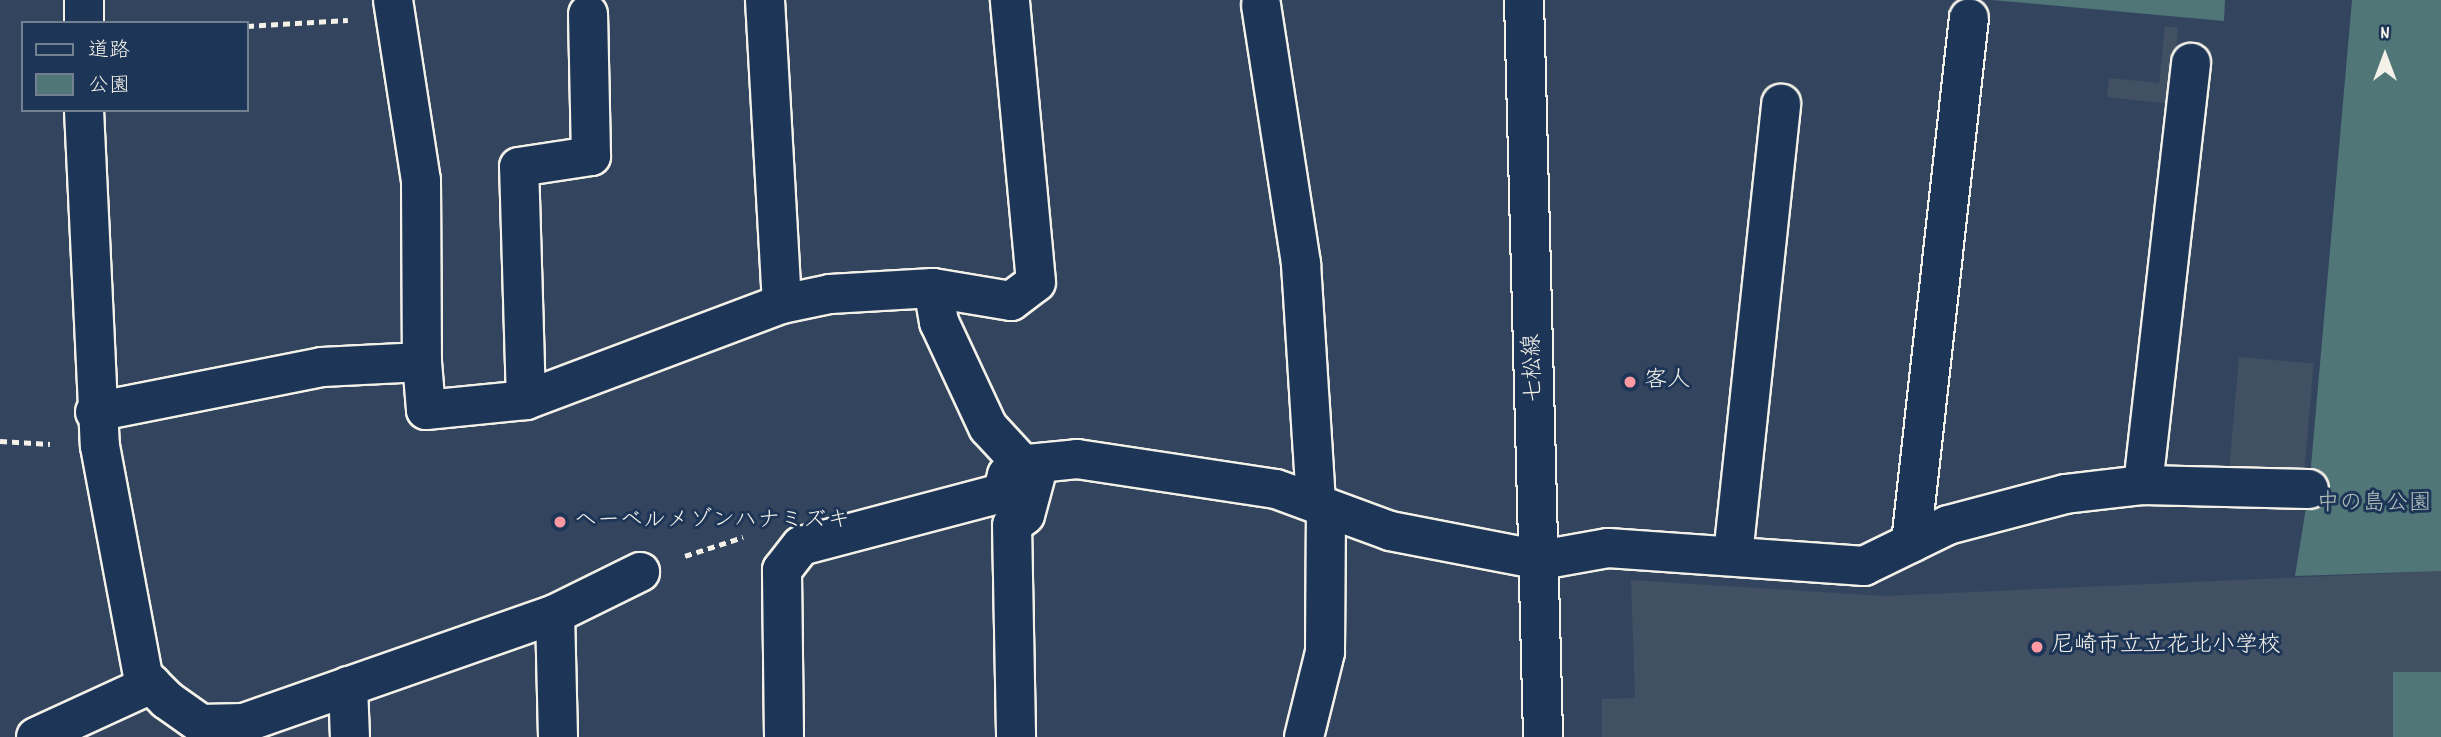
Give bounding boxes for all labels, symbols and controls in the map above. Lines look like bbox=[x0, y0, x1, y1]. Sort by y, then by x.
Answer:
legend bbox=[21, 21, 248, 112]
north arrow bbox=[2350, 21, 2420, 91]
text: N bbox=[2380, 21, 2390, 48]
text: 道路 bbox=[88, 37, 130, 67]
text: 公園 bbox=[88, 72, 130, 102]
street label: 七松線 bbox=[1520, 333, 1550, 403]
place label: 客人 bbox=[1644, 368, 1690, 396]
marker: 客人 bbox=[1622, 374, 1638, 390]
park label: 中の島公園 bbox=[2317, 491, 2431, 519]
place label: ヘーベルメゾンハナミズキ bbox=[574, 508, 850, 536]
marker: ヘーベルメゾンハナミズキ bbox=[552, 514, 568, 530]
place label: 尼崎市立立花北小学校 bbox=[2051, 633, 2281, 661]
marker: 尼崎市立立花北小学校 bbox=[2029, 639, 2045, 655]

